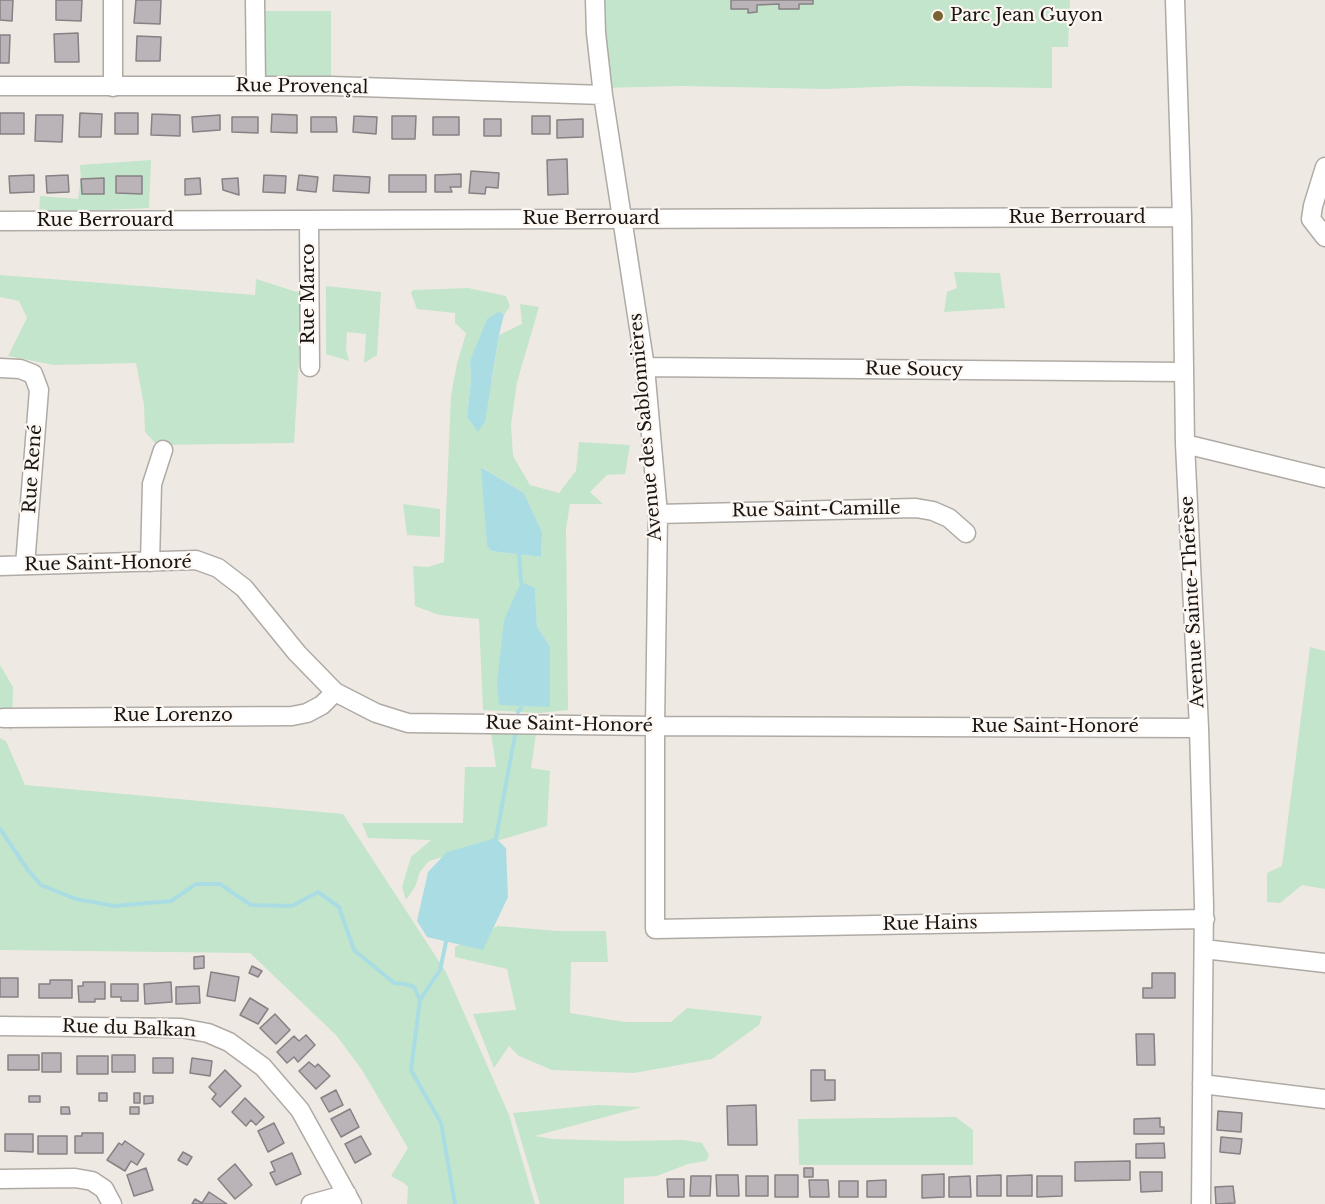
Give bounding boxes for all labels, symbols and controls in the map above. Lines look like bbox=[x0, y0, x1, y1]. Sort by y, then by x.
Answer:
place label: Parc Jean Guyon bbox=[950, 5, 1103, 27]
marker: Parc Jean Guyon bbox=[931, 9, 945, 23]
street label: Rue Provençal bbox=[235, 75, 369, 99]
street label: Rue Berrouard bbox=[1008, 207, 1146, 229]
street label: Rue Berrouard bbox=[522, 208, 660, 230]
street label: Rue Berrouard bbox=[36, 210, 174, 232]
street label: Rue Marco bbox=[298, 243, 320, 345]
street label: Avenue des Sablonnières bbox=[625, 312, 667, 542]
street label: Rue Soucy bbox=[865, 358, 963, 382]
street label: Rue René bbox=[19, 424, 47, 514]
street label: Avenue Sainte-Thérèse bbox=[1177, 495, 1209, 709]
street label: Rue Saint-Camille bbox=[731, 498, 901, 522]
street label: Rue Saint-Honoré bbox=[24, 552, 192, 576]
street label: Rue Lorenzo bbox=[113, 705, 233, 727]
street label: Rue Saint-Honoré bbox=[485, 713, 653, 737]
street label: Rue Saint-Honoré bbox=[971, 716, 1139, 738]
street label: Rue Hains bbox=[882, 912, 978, 936]
street label: Rue du Balkan bbox=[62, 1016, 196, 1042]

